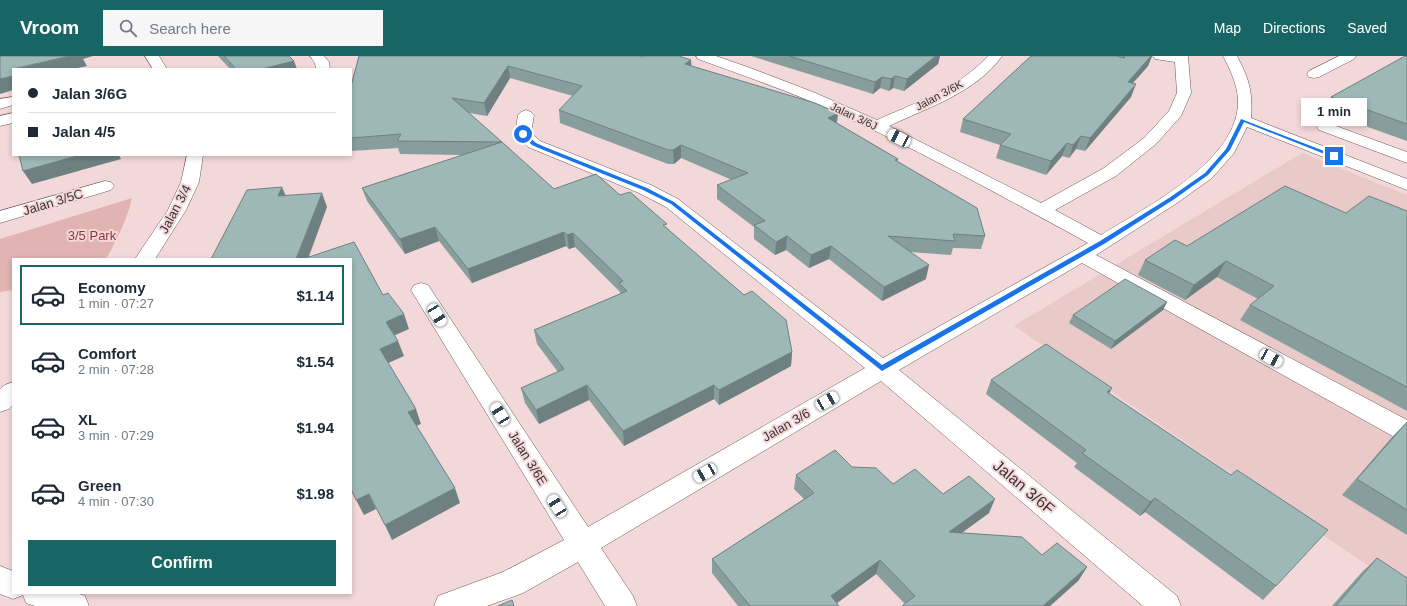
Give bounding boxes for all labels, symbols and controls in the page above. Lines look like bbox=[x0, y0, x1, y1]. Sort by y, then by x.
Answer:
search box bbox=[103, 10, 383, 46]
text: Vroom bbox=[20, 17, 79, 38]
icon: search bbox=[117, 17, 139, 39]
text: Search here bbox=[149, 20, 231, 37]
text: Map bbox=[1214, 20, 1241, 36]
text: Directions bbox=[1263, 20, 1325, 36]
text: Saved bbox=[1347, 20, 1387, 36]
street label: Jalan 3/6K bbox=[913, 77, 965, 113]
text: Jalan 3/6G bbox=[52, 85, 127, 102]
callout: 1 min bbox=[1301, 98, 1367, 126]
street label: Jalan 3/6J bbox=[829, 100, 879, 132]
text: 1 min bbox=[1317, 104, 1351, 119]
text: Jalan 4/5 bbox=[52, 123, 115, 140]
route start bbox=[514, 125, 532, 143]
car bbox=[886, 127, 912, 149]
route end bbox=[1325, 147, 1343, 165]
street label: Jalan 3/4 bbox=[156, 182, 194, 236]
street label: Jalan 3/5C bbox=[21, 186, 85, 218]
park label: 3/5 Park bbox=[68, 228, 117, 243]
icon: car bbox=[30, 277, 66, 313]
text: Economy bbox=[78, 279, 146, 296]
text: $1.14 bbox=[296, 287, 334, 304]
text: 1 min · 07:27 bbox=[78, 296, 154, 311]
car bbox=[426, 302, 448, 328]
icon: car bbox=[30, 343, 66, 379]
text: Comfort bbox=[78, 345, 136, 362]
car bbox=[1258, 347, 1284, 369]
text: $1.54 bbox=[296, 353, 334, 370]
text: 2 min · 07:28 bbox=[78, 362, 154, 377]
car bbox=[814, 390, 840, 412]
car bbox=[489, 401, 511, 427]
street label: Jalan 3/6 bbox=[759, 405, 813, 445]
icon: car bbox=[30, 409, 66, 445]
text: XL bbox=[78, 411, 97, 428]
text: $1.94 bbox=[296, 419, 334, 436]
text: 3 min · 07:29 bbox=[78, 428, 154, 443]
street label: Jalan 3/6E bbox=[505, 428, 551, 488]
street label: Jalan 3/6F bbox=[990, 456, 1058, 518]
car bbox=[692, 462, 718, 484]
icon: car bbox=[30, 475, 66, 511]
text: Green bbox=[78, 477, 121, 494]
text: $1.98 bbox=[296, 485, 334, 502]
car bbox=[546, 493, 568, 519]
text: 4 min · 07:30 bbox=[78, 494, 154, 509]
button: Confirm bbox=[28, 540, 336, 586]

